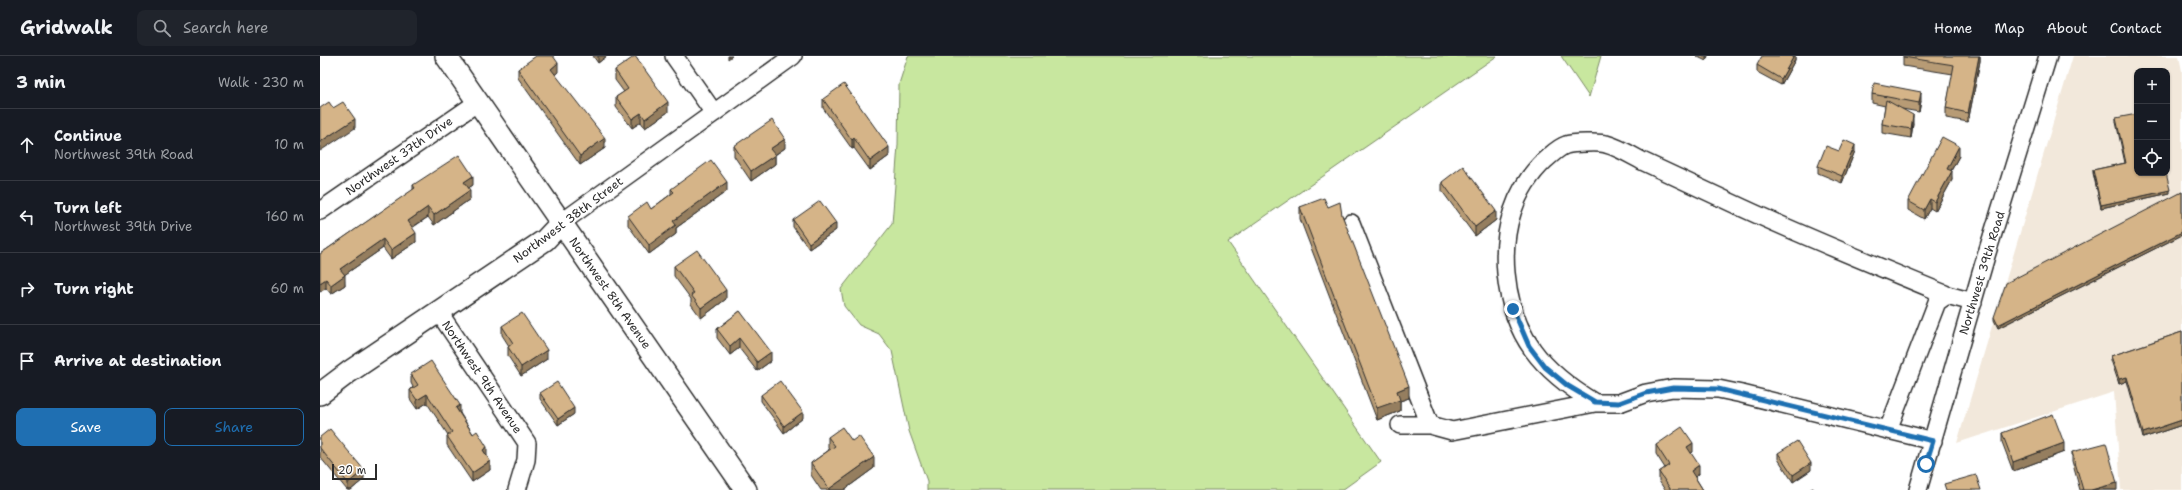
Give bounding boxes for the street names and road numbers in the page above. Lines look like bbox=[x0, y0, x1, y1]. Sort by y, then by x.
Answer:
street label: Northwest 37th Drive bbox=[342, 113, 456, 199]
street label: Northwest 38th Street bbox=[510, 173, 626, 267]
street label: Northwest 39th Road bbox=[1956, 209, 2009, 337]
street label: Northwest 8th Avenue bbox=[565, 234, 655, 352]
street label: Northwest 9th Avenue bbox=[438, 317, 526, 437]

